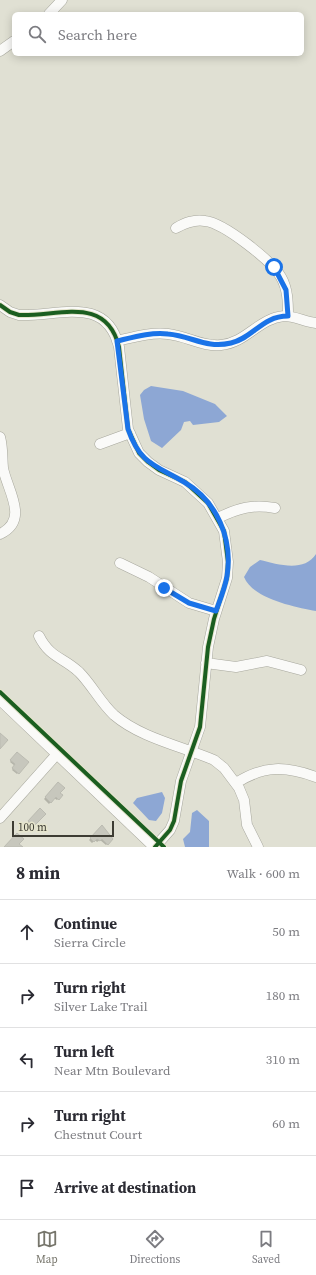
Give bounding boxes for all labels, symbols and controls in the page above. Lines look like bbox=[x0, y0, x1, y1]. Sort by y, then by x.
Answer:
search box bbox=[12, 12, 304, 56]
icon: search bbox=[26, 23, 48, 45]
text: Search here bbox=[58, 24, 137, 45]
route start bbox=[265, 258, 283, 276]
route end bbox=[155, 579, 173, 597]
scale bar bbox=[12, 819, 114, 838]
text: 100 m bbox=[18, 820, 47, 835]
text: 8 min bbox=[16, 861, 60, 885]
text: Walk · 600 m bbox=[227, 865, 300, 882]
text: Continue bbox=[54, 913, 117, 934]
icon: ahead bbox=[16, 921, 38, 943]
text: 50 m bbox=[272, 923, 300, 940]
text: Sierra Circle bbox=[54, 934, 126, 951]
text: Turn right bbox=[54, 977, 126, 998]
icon: right bbox=[16, 985, 38, 1007]
text: 180 m bbox=[266, 987, 300, 1004]
text: Silver Lake Trail bbox=[54, 998, 148, 1015]
text: Turn left bbox=[54, 1041, 114, 1062]
icon: left bbox=[16, 1049, 38, 1071]
text: 310 m bbox=[266, 1051, 300, 1068]
text: Near Mtn Boulevard bbox=[54, 1062, 171, 1079]
text: Turn right bbox=[54, 1105, 126, 1126]
icon: right bbox=[16, 1113, 38, 1135]
text: 60 m bbox=[272, 1115, 300, 1132]
text: Chestnut Court bbox=[54, 1126, 142, 1143]
icon: arrive bbox=[16, 1177, 38, 1199]
text: Arrive at destination bbox=[54, 1177, 196, 1198]
tab: Map bbox=[36, 1228, 58, 1267]
tab: Directions bbox=[129, 1228, 180, 1267]
tab: Saved bbox=[252, 1228, 280, 1267]

